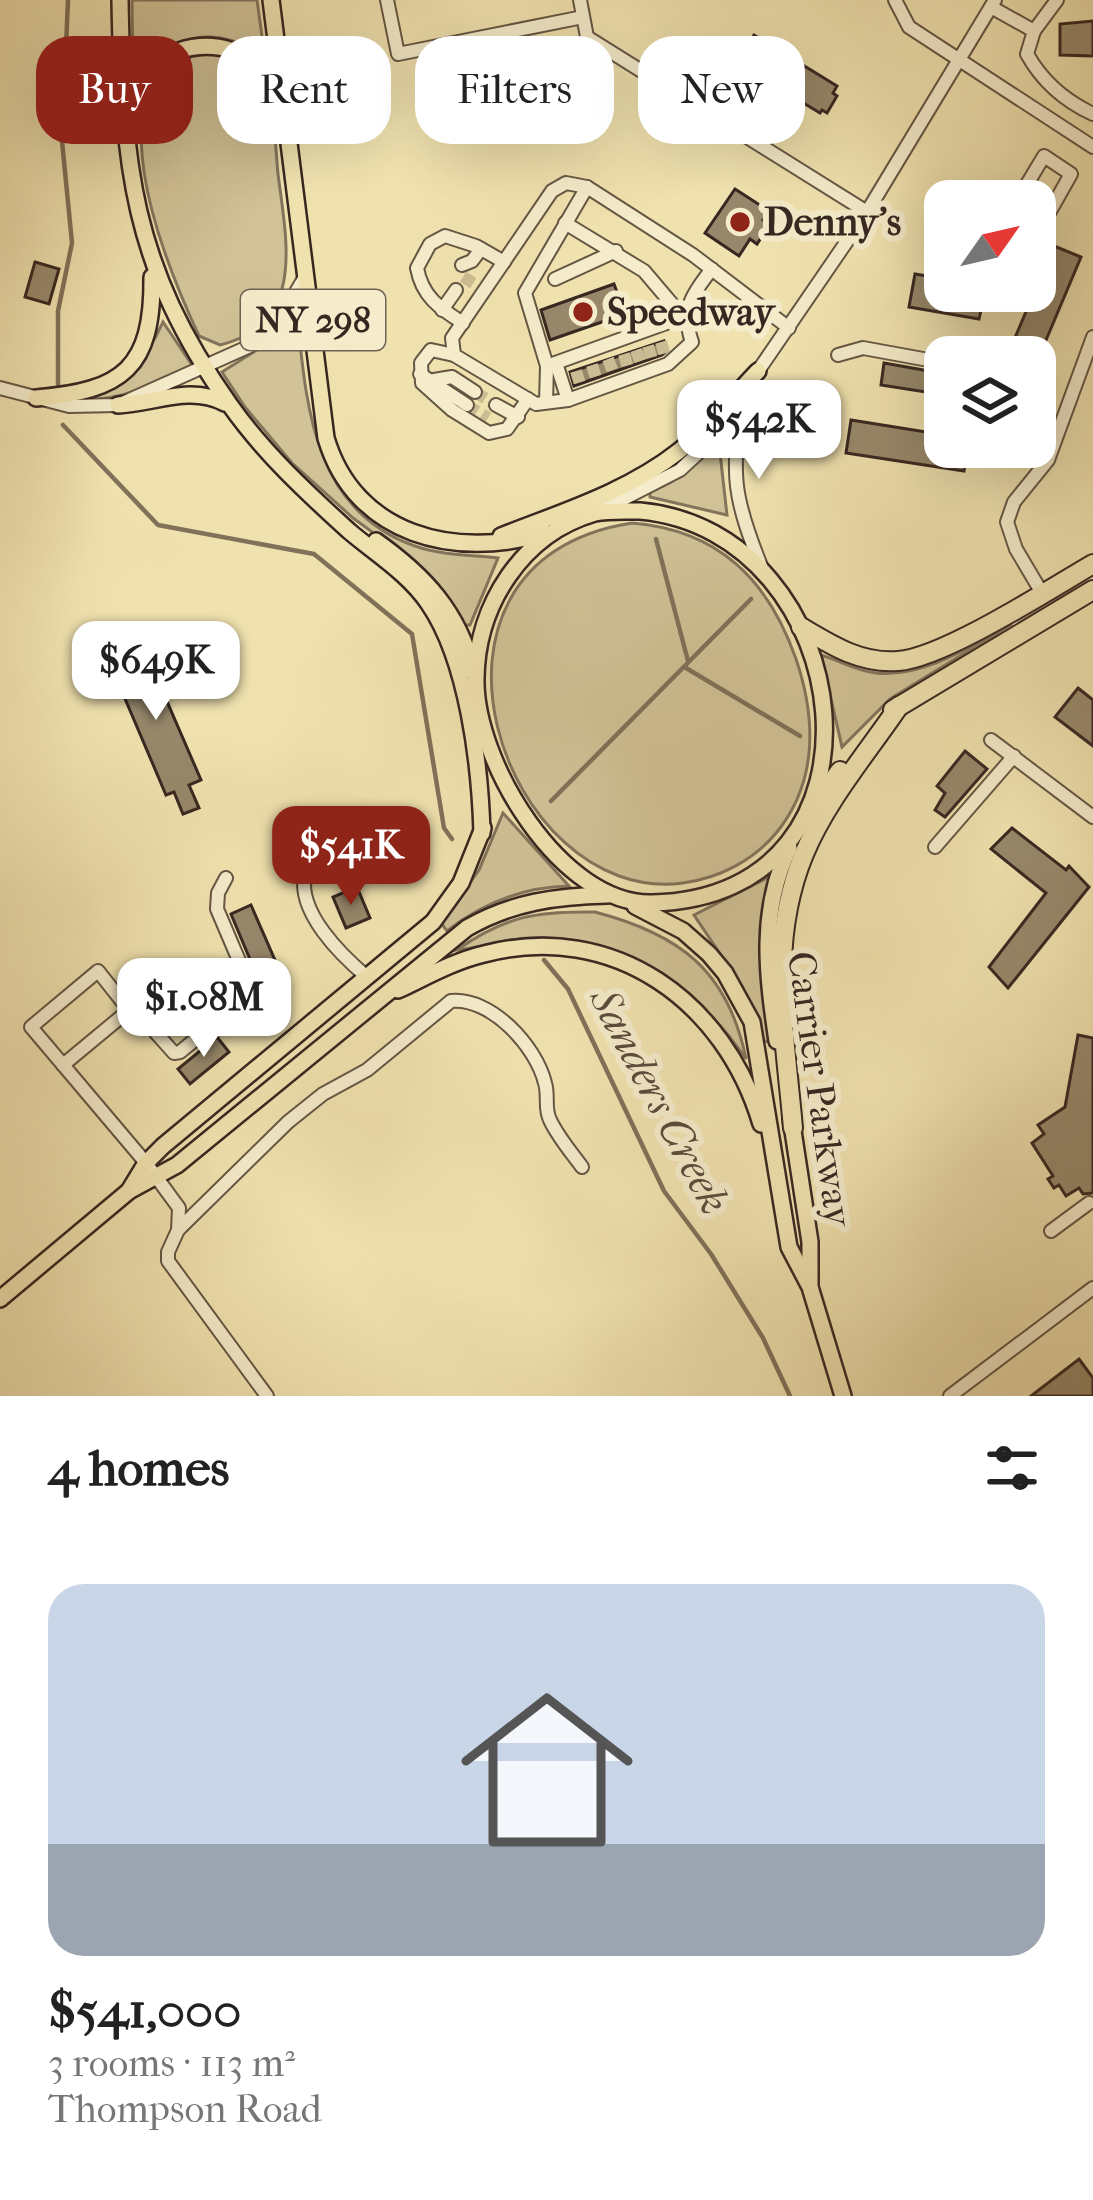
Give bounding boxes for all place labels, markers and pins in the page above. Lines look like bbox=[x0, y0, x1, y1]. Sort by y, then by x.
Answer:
place label: Denny's bbox=[764, 199, 901, 245]
marker: Denny's bbox=[727, 209, 753, 235]
place label: Speedway bbox=[607, 289, 777, 335]
marker: Speedway bbox=[570, 299, 596, 325]
pin: $542K bbox=[675, 380, 843, 482]
pin: $649K bbox=[72, 621, 240, 723]
pin: $541K bbox=[267, 806, 435, 908]
pin: $1.08M bbox=[106, 958, 302, 1060]

